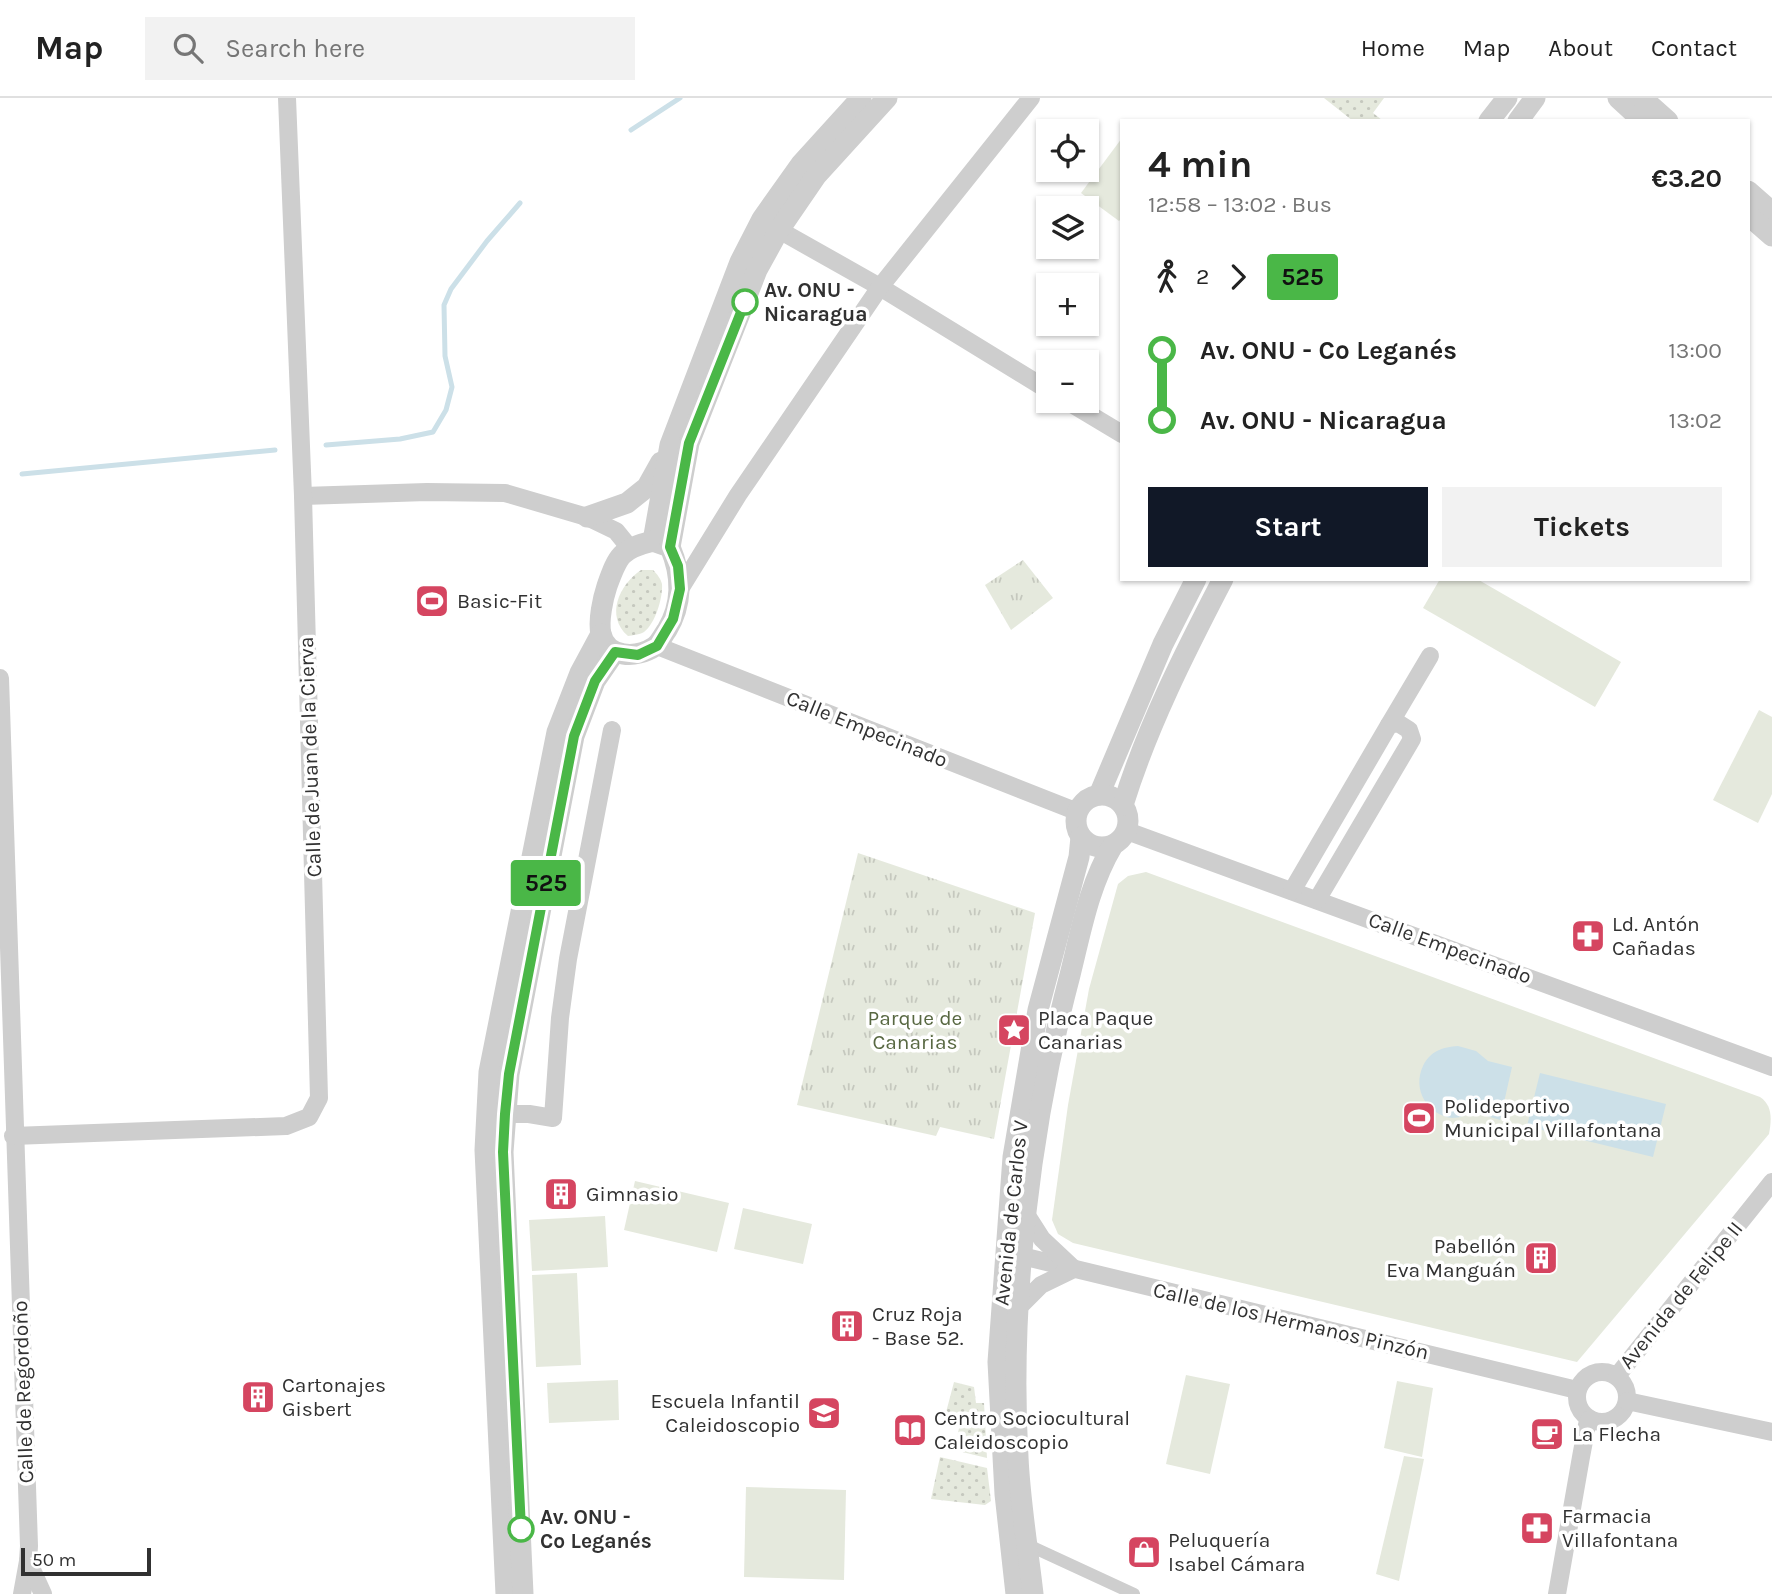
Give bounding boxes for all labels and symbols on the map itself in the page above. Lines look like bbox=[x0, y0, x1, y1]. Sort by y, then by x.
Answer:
place label: Av. ONU - Nicaragua bbox=[764, 278, 868, 326]
marker: Av. ONU - Nicaragua bbox=[732, 289, 758, 315]
sports icon: Basic-Fit bbox=[413, 582, 451, 620]
place label: Basic-Fit bbox=[457, 589, 542, 613]
street label: Calle de Juan de la Cierva bbox=[294, 636, 326, 878]
street label: Calle Empecinado bbox=[783, 686, 951, 772]
line badge: 525 bbox=[506, 860, 586, 906]
street label: Calle Empecinado bbox=[1365, 907, 1535, 989]
place label: Ld. Antón Cañadas bbox=[1612, 912, 1700, 960]
pharmacy icon: Ld. Antón Cañadas bbox=[1569, 917, 1607, 955]
park label: Parque de Canarias bbox=[868, 1006, 962, 1054]
place label: Placa Paque Canarias bbox=[1038, 1006, 1153, 1054]
place icon: Placa Paque Canarias bbox=[995, 1011, 1033, 1049]
place label: Polideportivo Municipal Villafontana bbox=[1444, 1094, 1662, 1142]
sports icon: Polideportivo Municipal Villafontana bbox=[1400, 1099, 1438, 1137]
street label: Avenida de Carlos V bbox=[989, 1119, 1033, 1307]
building icon: Gimnasio bbox=[542, 1175, 580, 1213]
place label: Gimnasio bbox=[586, 1182, 678, 1206]
street label: Avenida de Felipe II bbox=[1614, 1217, 1748, 1373]
place label: Pabellón Eva Manguán bbox=[1386, 1234, 1516, 1282]
building icon: Pabellón Eva Manguán bbox=[1522, 1239, 1560, 1277]
street label: Calle de los Hermanos Pinzón bbox=[1151, 1278, 1431, 1364]
street label: Calle de Regordoño bbox=[8, 1300, 38, 1484]
place label: Cruz Roja - Base 52. bbox=[872, 1302, 964, 1350]
building icon: Cruz Roja - Base 52. bbox=[828, 1307, 866, 1345]
place label: Cartonajes Gisbert bbox=[282, 1373, 386, 1421]
building icon: Cartonajes Gisbert bbox=[239, 1378, 277, 1416]
place label: Escuela Infantil Caleidoscopio bbox=[650, 1389, 800, 1437]
school or university icon: Escuela Infantil Caleidoscopio bbox=[805, 1394, 843, 1432]
place label: Centro Sociocultural Caleidoscopio bbox=[934, 1406, 1130, 1454]
library icon: Centro Sociocultural Caleidoscopio bbox=[891, 1411, 929, 1449]
cafe icon: La Flecha bbox=[1528, 1415, 1566, 1453]
place label: La Flecha bbox=[1572, 1422, 1661, 1446]
place label: Farmacia Villafontana bbox=[1562, 1504, 1678, 1552]
place label: Av. ONU - Cº Leganés bbox=[540, 1505, 652, 1553]
pharmacy icon: Farmacia Villafontana bbox=[1518, 1509, 1556, 1547]
marker: Av. ONU - Cº Leganés bbox=[508, 1516, 534, 1542]
place label: Peluquería Isabel Cámara bbox=[1168, 1528, 1305, 1576]
shop icon: Peluquería Isabel Cámara bbox=[1125, 1533, 1163, 1571]
scale bar bbox=[21, 1545, 150, 1577]

